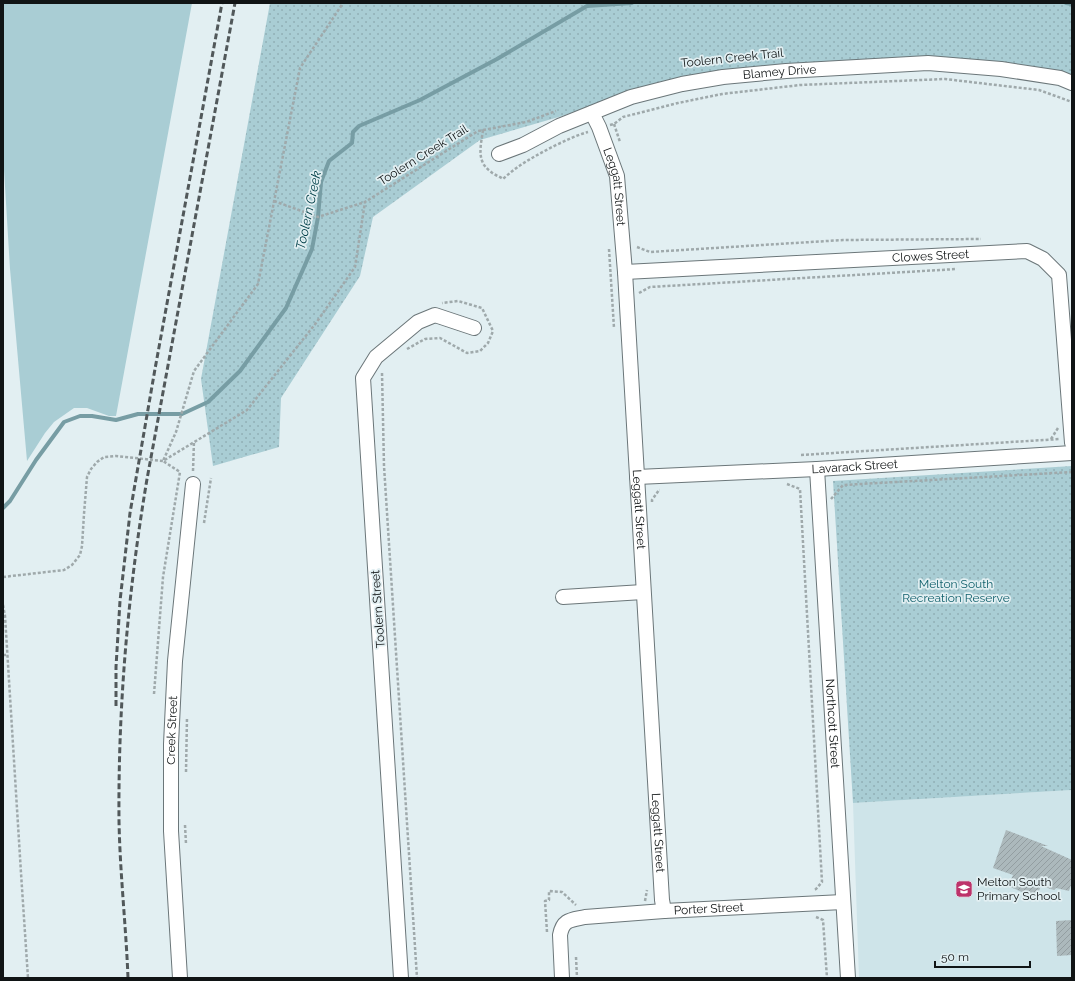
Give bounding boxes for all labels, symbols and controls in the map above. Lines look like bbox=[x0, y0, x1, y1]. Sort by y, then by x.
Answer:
street label: Toolern Creek Trail bbox=[680, 46, 785, 70]
street label: Blamey Drive bbox=[742, 62, 817, 82]
street label: Toolern Creek Trail bbox=[376, 121, 471, 188]
street label: Leggatt Street bbox=[600, 146, 628, 226]
water label: Toolern Creek bbox=[293, 169, 324, 251]
street label: Clowes Street bbox=[892, 247, 969, 265]
street label: Lavarack Street bbox=[811, 457, 898, 476]
street label: Leggatt Street bbox=[630, 469, 648, 550]
street label: Toolern Street bbox=[368, 570, 388, 648]
park label: Melton South Recreation Reserve bbox=[902, 577, 1010, 605]
street label: Northcott Street bbox=[823, 678, 842, 769]
street label: Creek Street bbox=[164, 695, 180, 765]
street label: Leggatt Street bbox=[649, 793, 667, 873]
place label: Melton South Primary School bbox=[977, 875, 1061, 903]
school or university icon: Melton South Primary School bbox=[954, 879, 974, 899]
street label: Porter Street bbox=[673, 900, 744, 918]
scale bar bbox=[935, 943, 1030, 969]
text: 50 m bbox=[941, 950, 969, 964]

